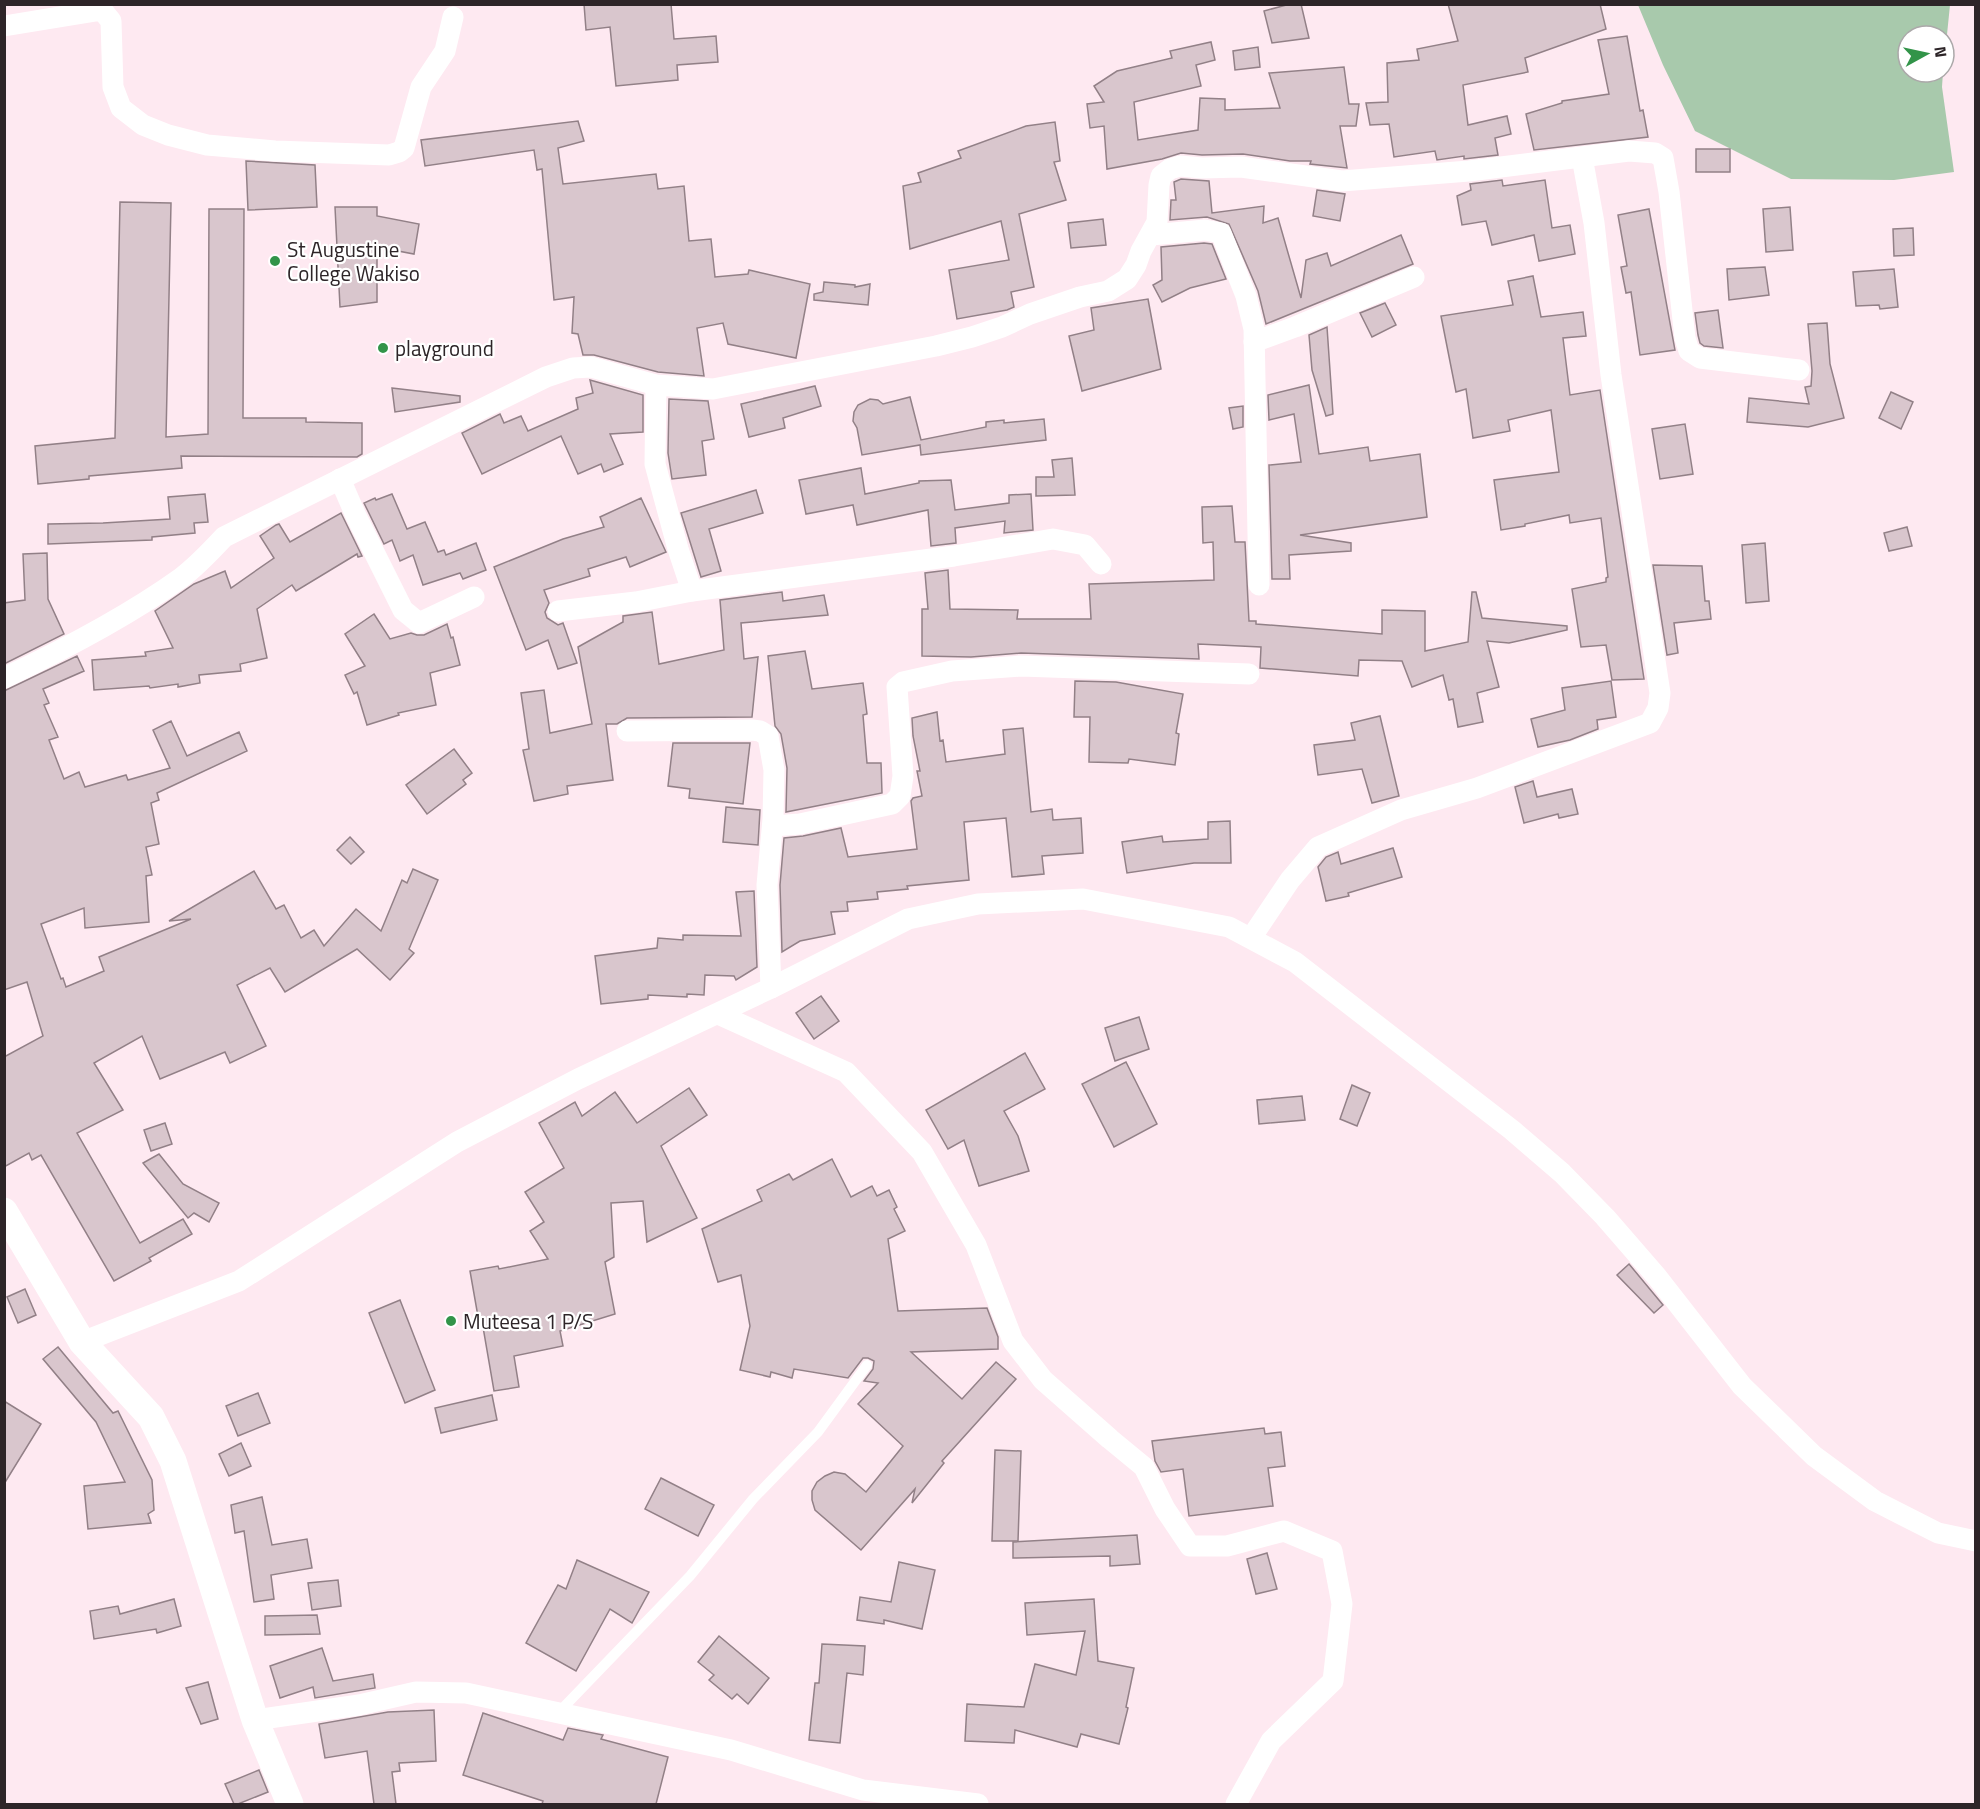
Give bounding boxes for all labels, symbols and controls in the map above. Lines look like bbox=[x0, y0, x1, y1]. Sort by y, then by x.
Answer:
north arrow bbox=[1896, 24, 1956, 84]
text: N bbox=[1928, 45, 1954, 59]
place label: St Augustine College Wakiso bbox=[287, 233, 420, 289]
marker: St Augustine College Wakiso bbox=[268, 254, 282, 268]
place label: playground bbox=[395, 332, 494, 364]
marker: playground bbox=[376, 341, 390, 355]
place label: Muteesa 1 P/S bbox=[463, 1305, 593, 1337]
marker: Muteesa 1 P/S bbox=[444, 1314, 458, 1328]

